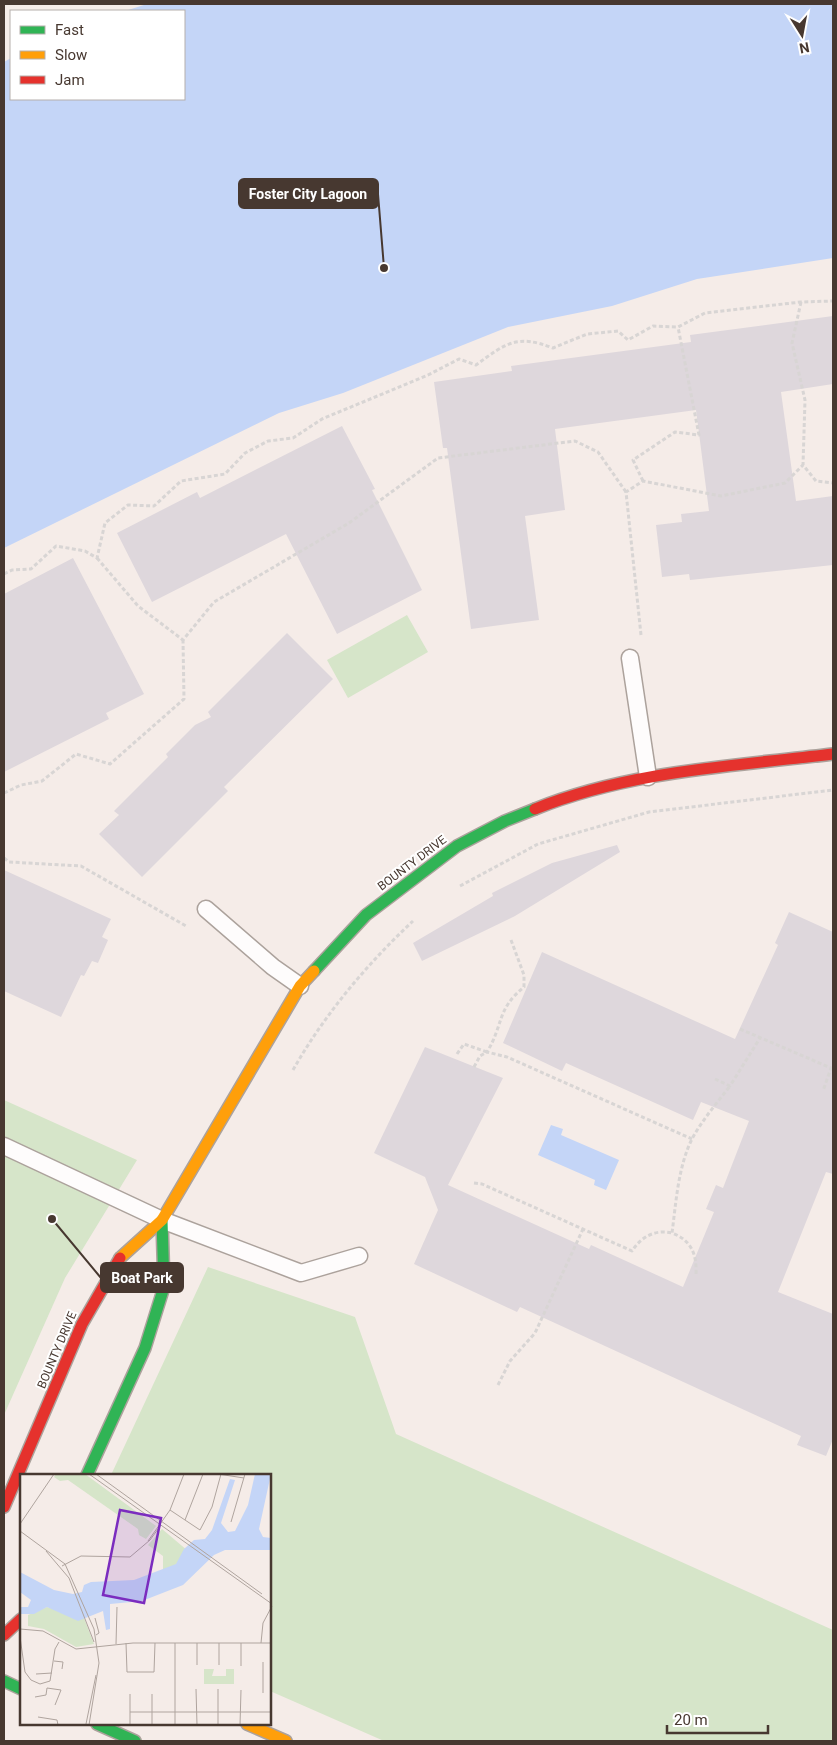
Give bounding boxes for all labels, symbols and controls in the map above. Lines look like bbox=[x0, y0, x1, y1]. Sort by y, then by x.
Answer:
legend bbox=[10, 10, 185, 100]
north arrow bbox=[777, 10, 827, 60]
text: Fast bbox=[55, 21, 84, 39]
text: N bbox=[798, 39, 811, 57]
text: Slow bbox=[55, 46, 87, 64]
text: Jam bbox=[55, 71, 85, 89]
callout: Foster City Lagoon bbox=[239, 179, 378, 208]
text: Foster City Lagoon bbox=[249, 186, 367, 202]
street label: BOUNTY DRIVE bbox=[375, 833, 449, 893]
callout: Boat Park bbox=[101, 1263, 183, 1292]
text: Boat Park bbox=[111, 1270, 173, 1286]
street label: BOUNTY DRIVE bbox=[34, 1309, 80, 1391]
inset map bbox=[20, 1474, 271, 1725]
scale bar bbox=[667, 1702, 768, 1734]
text: 20 m bbox=[674, 1711, 708, 1729]

